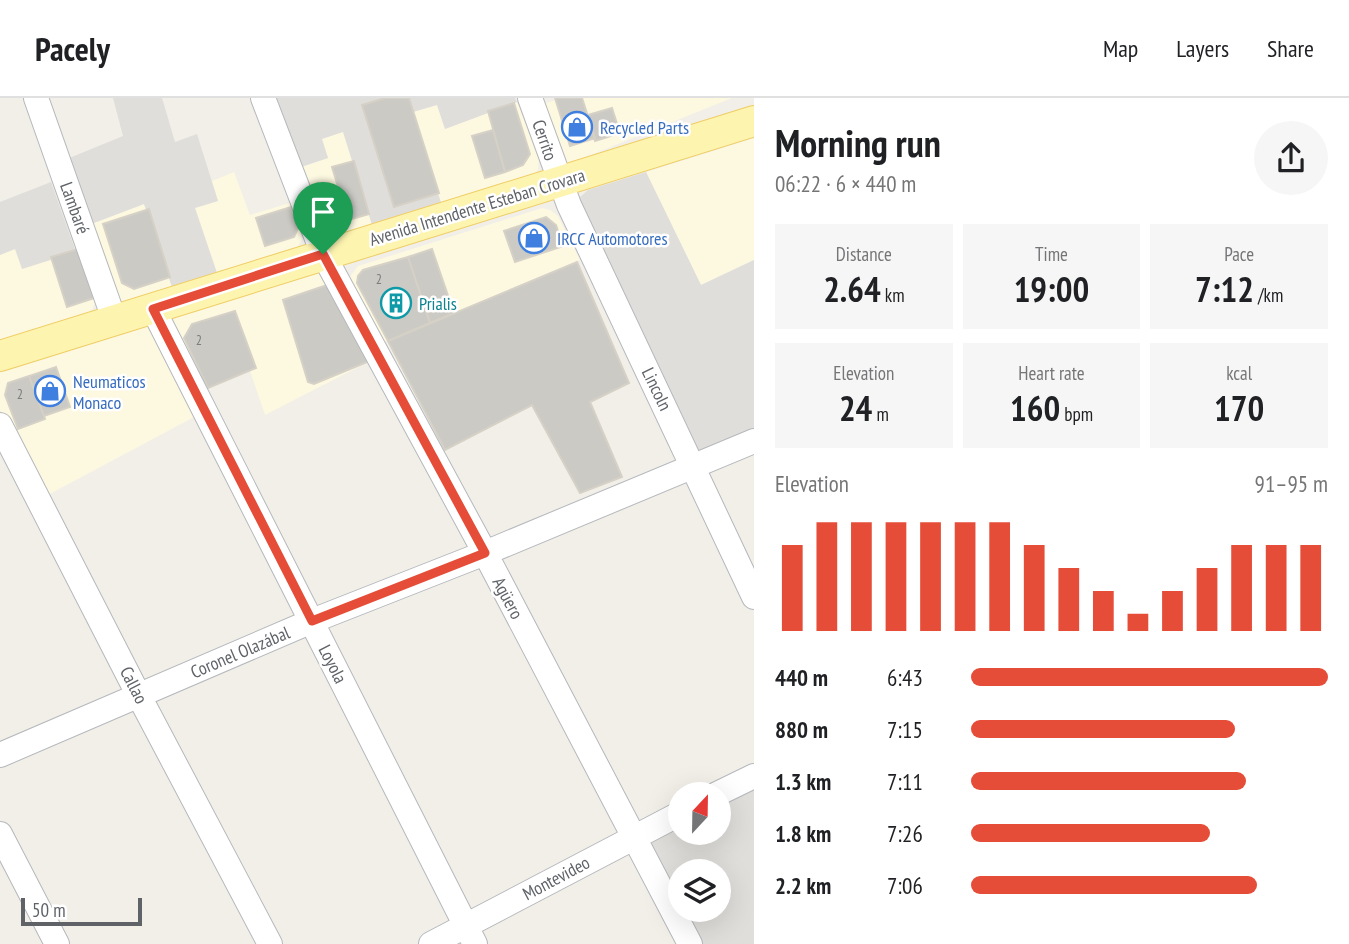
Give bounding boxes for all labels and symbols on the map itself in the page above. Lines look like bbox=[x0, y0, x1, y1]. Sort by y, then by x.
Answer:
shop icon: Recycled Parts bbox=[560, 110, 594, 144]
place label: Recycled Parts bbox=[600, 116, 689, 139]
street label: Cerrito bbox=[527, 117, 563, 164]
street label: Avenida Intendente Esteban Crovara bbox=[367, 163, 587, 251]
street label: Lambaré bbox=[55, 179, 95, 237]
pin bbox=[293, 182, 353, 254]
shop icon: IRCC Automotores bbox=[517, 221, 551, 255]
place label: IRCC Automotores bbox=[557, 227, 668, 250]
house number: 2 bbox=[376, 270, 382, 288]
building icon: Prialis bbox=[379, 286, 413, 320]
place label: Prialis bbox=[419, 292, 457, 315]
house number: 2 bbox=[196, 331, 202, 349]
street label: Lincoln bbox=[637, 364, 677, 414]
place label: Neumaticos Monaco bbox=[73, 370, 146, 414]
shop icon: Neumaticos Monaco bbox=[33, 374, 67, 408]
house number: 2 bbox=[17, 385, 23, 403]
street label: Agüero bbox=[488, 573, 529, 623]
street label: Coronel Olazábal bbox=[187, 620, 294, 683]
street label: Loyola bbox=[314, 641, 352, 687]
street label: Callao bbox=[115, 663, 153, 708]
north arrow bbox=[668, 782, 732, 845]
street label: Montevideo bbox=[518, 851, 594, 905]
scale bar bbox=[21, 895, 142, 927]

